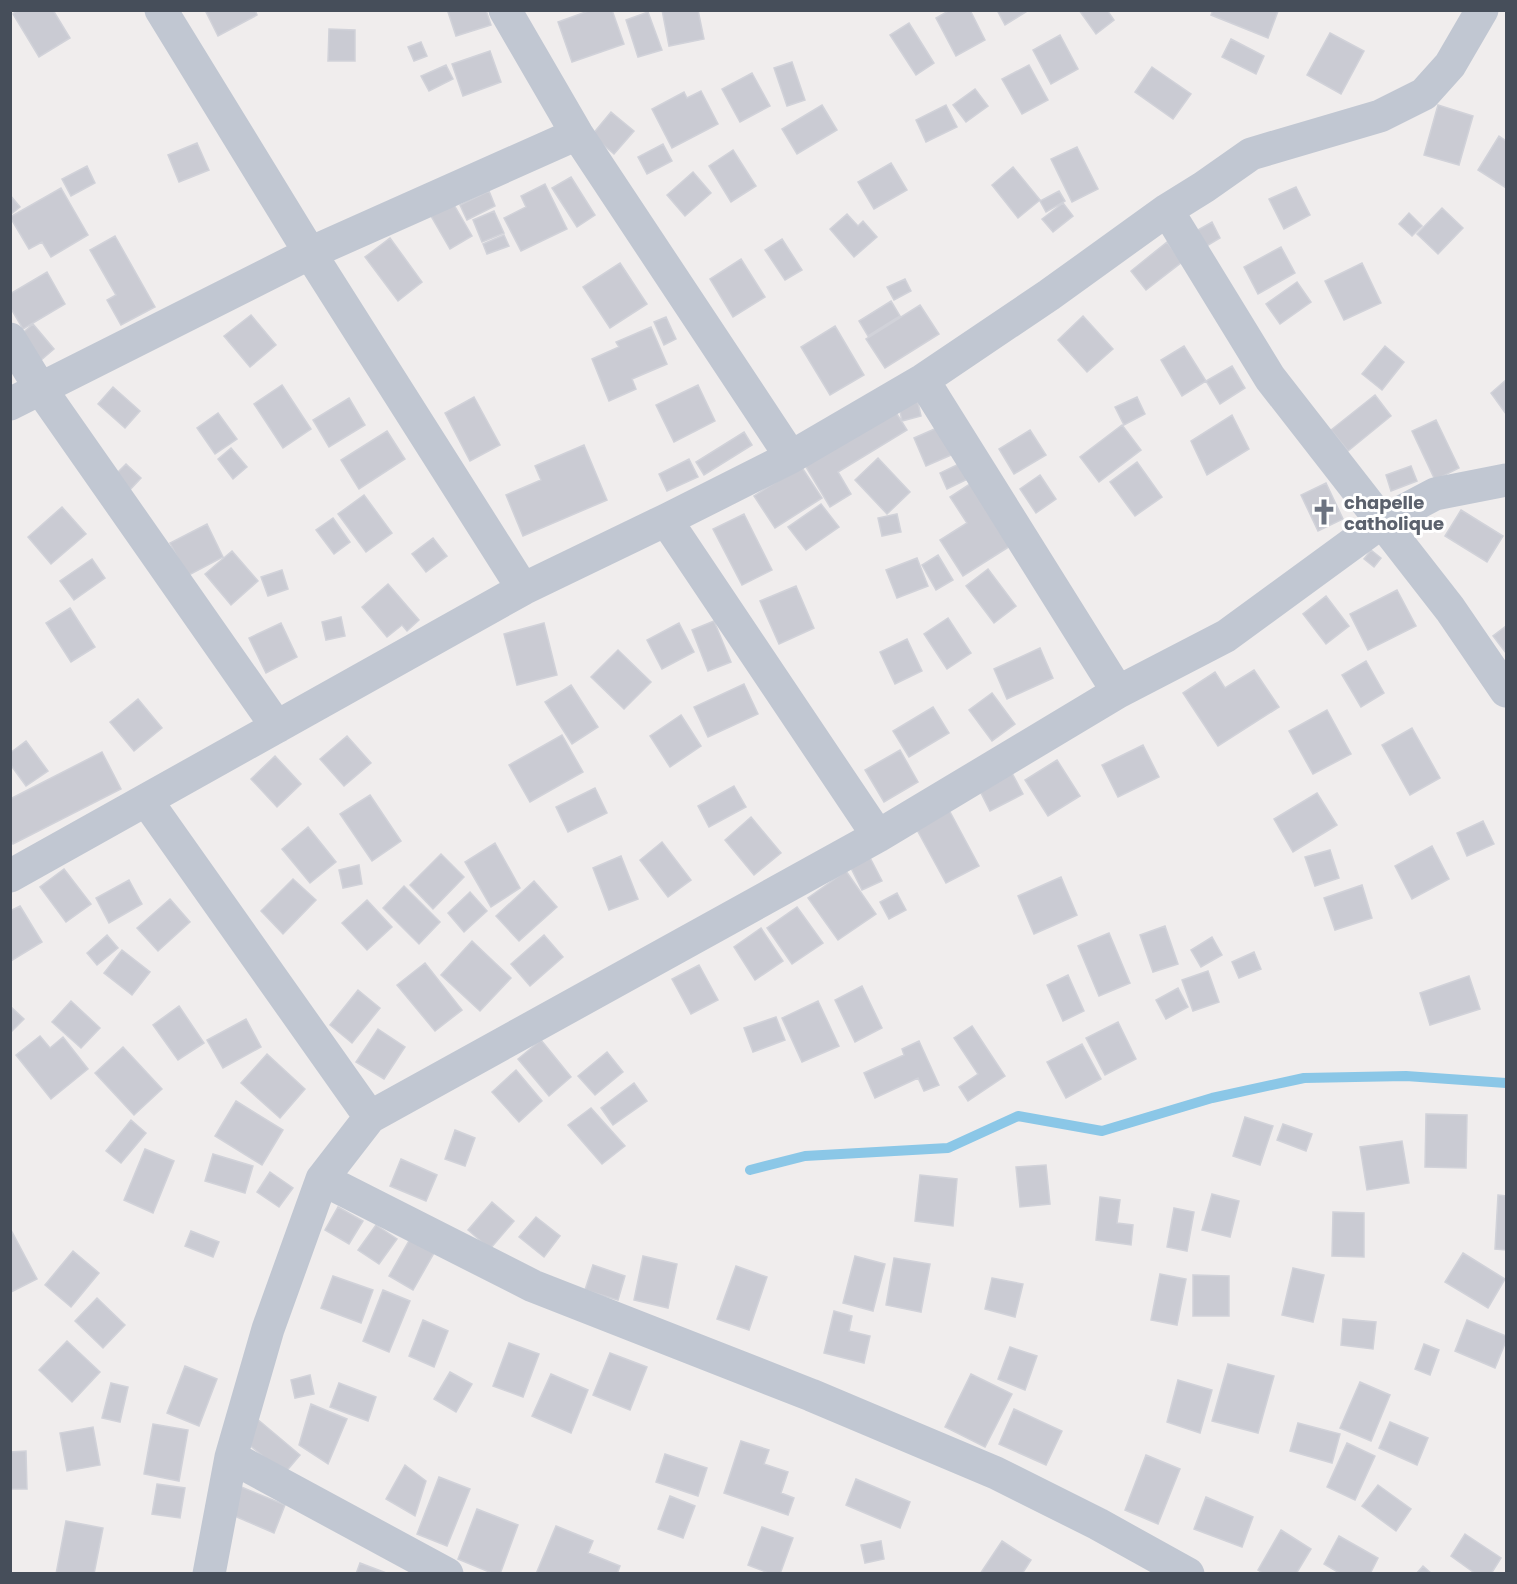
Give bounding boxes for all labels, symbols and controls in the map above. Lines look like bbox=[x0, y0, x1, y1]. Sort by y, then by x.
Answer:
place label: chapelle catholique bbox=[1344, 490, 1444, 536]
church icon: chapelle catholique bbox=[1309, 497, 1339, 527]

